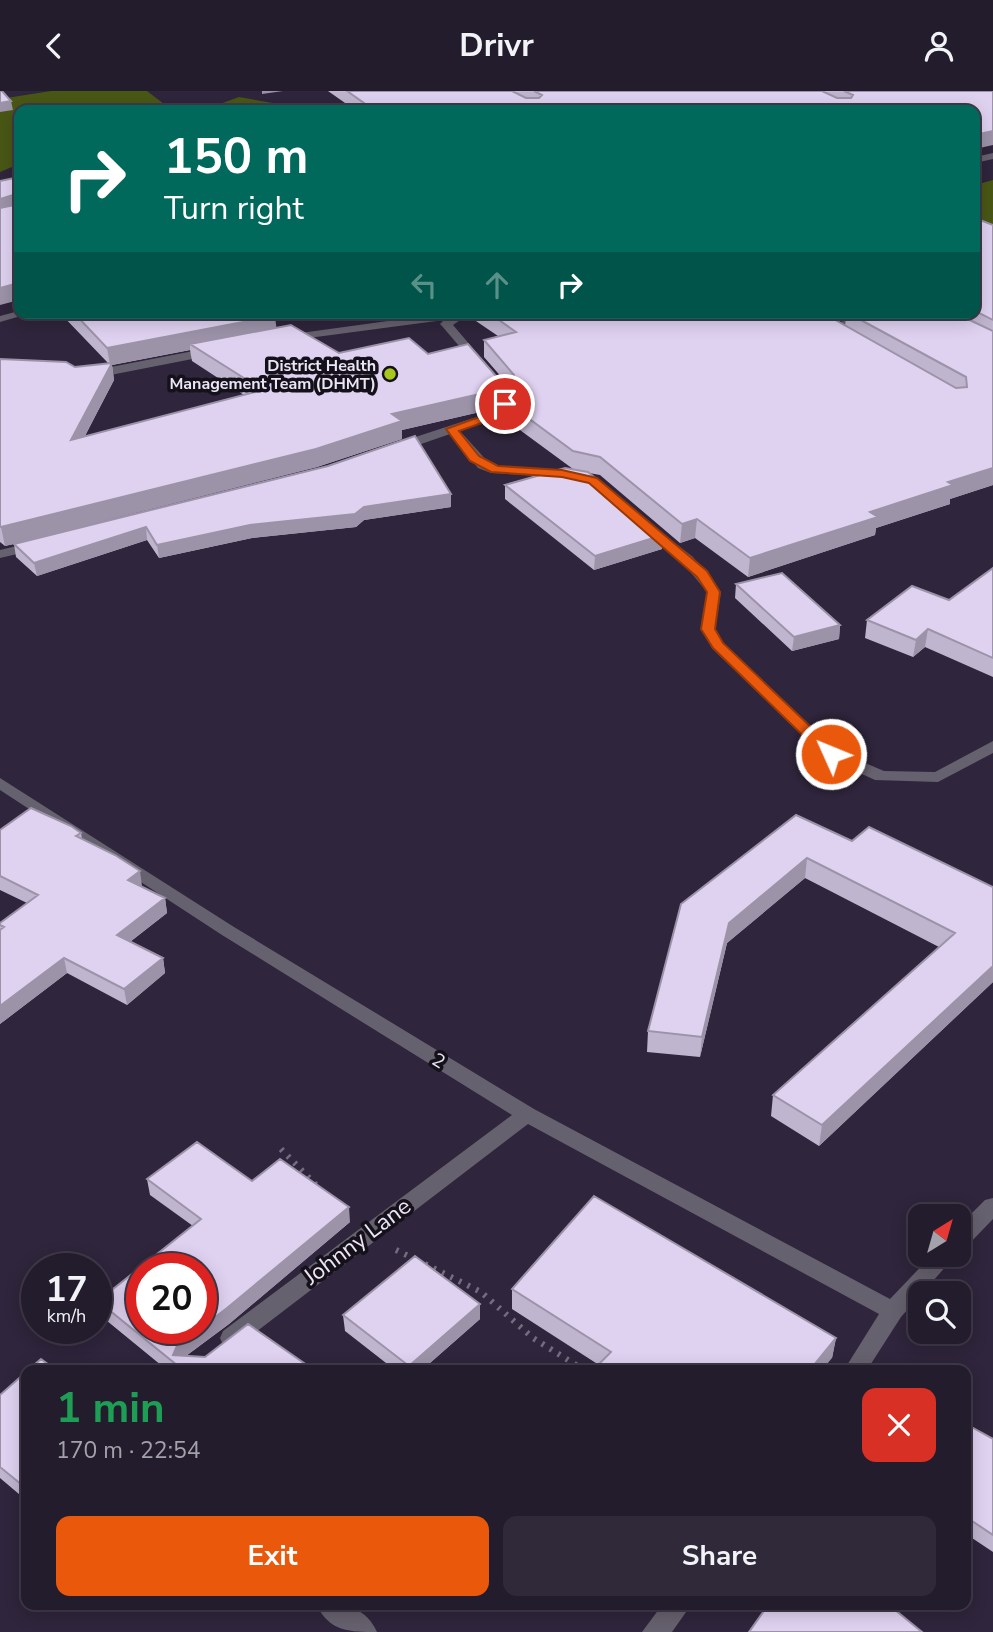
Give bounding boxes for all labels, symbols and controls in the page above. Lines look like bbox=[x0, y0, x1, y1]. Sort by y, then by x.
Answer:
text: Drivr bbox=[459, 24, 534, 67]
icon: back bbox=[35, 27, 73, 65]
icon: person bbox=[920, 27, 958, 65]
text: 150 m bbox=[164, 123, 308, 190]
icon: right bbox=[49, 133, 140, 224]
text: Turn right bbox=[164, 187, 304, 230]
icon: left bbox=[405, 266, 443, 304]
icon: ahead bbox=[478, 266, 516, 304]
icon: right bbox=[551, 266, 589, 304]
place label: District Health Management Team (DHMT) bbox=[169, 355, 376, 395]
marker: District Health Management Team (DHMT) bbox=[382, 366, 398, 382]
pin bbox=[475, 374, 535, 434]
icon: arrive bbox=[486, 385, 524, 423]
position arrow bbox=[794, 717, 868, 791]
street label: 2 bbox=[427, 1047, 450, 1075]
street label: Johnny Lane bbox=[296, 1191, 417, 1293]
north arrow bbox=[908, 1204, 971, 1267]
map controls bbox=[908, 1204, 971, 1344]
speed limit sign: 20 bbox=[126, 1253, 217, 1344]
text: 17 bbox=[45, 1266, 88, 1313]
button: search bbox=[908, 1281, 971, 1344]
text: km/h bbox=[47, 1304, 86, 1328]
text: 1 min bbox=[56, 1380, 165, 1437]
button: close bbox=[862, 1388, 936, 1462]
text: 170 m · 22:54 bbox=[56, 1435, 201, 1466]
button: Exit bbox=[56, 1516, 489, 1596]
button: Share bbox=[503, 1516, 936, 1596]

